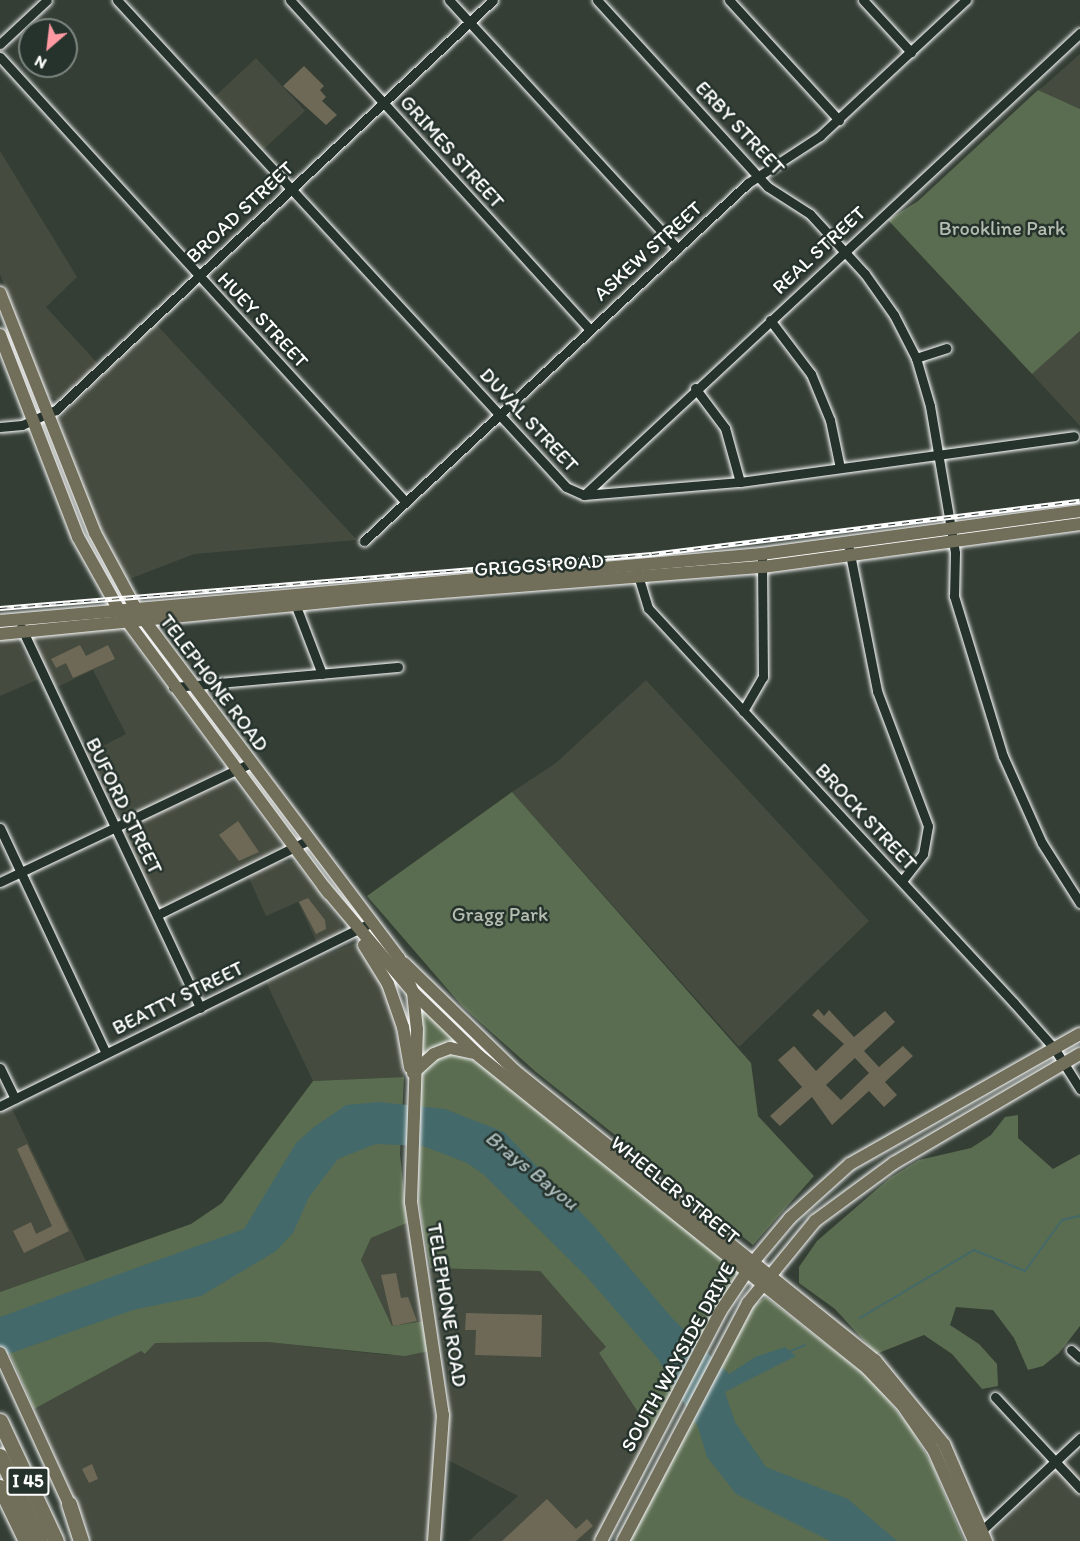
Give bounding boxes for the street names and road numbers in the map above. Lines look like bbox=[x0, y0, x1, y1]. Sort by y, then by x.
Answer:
street label: ERBY STREET bbox=[690, 76, 790, 180]
street label: GRIMES STREET bbox=[395, 90, 509, 214]
street label: BROAD STREET bbox=[181, 156, 299, 268]
street label: ASKEW STREET bbox=[589, 196, 707, 306]
street label: REAL STREET bbox=[767, 201, 871, 299]
street label: HUEY STREET bbox=[212, 267, 314, 373]
street label: DUVAL STREET bbox=[475, 363, 583, 477]
street label: GRIGGS ROAD bbox=[474, 549, 604, 581]
street label: TELEPHONE ROAD bbox=[155, 610, 273, 756]
street label: BUFORD STREET bbox=[80, 734, 168, 878]
street label: BROCK STREET bbox=[810, 758, 922, 876]
street label: BEATTY STREET bbox=[108, 956, 248, 1040]
street label: WHEELER STREET bbox=[606, 1131, 744, 1249]
street label: TELEPHONE ROAD bbox=[422, 1222, 472, 1388]
street label: SOUTH WAYSIDE DRIVE bbox=[616, 1259, 740, 1455]
road number: I 45 bbox=[6, 1466, 51, 1496]

